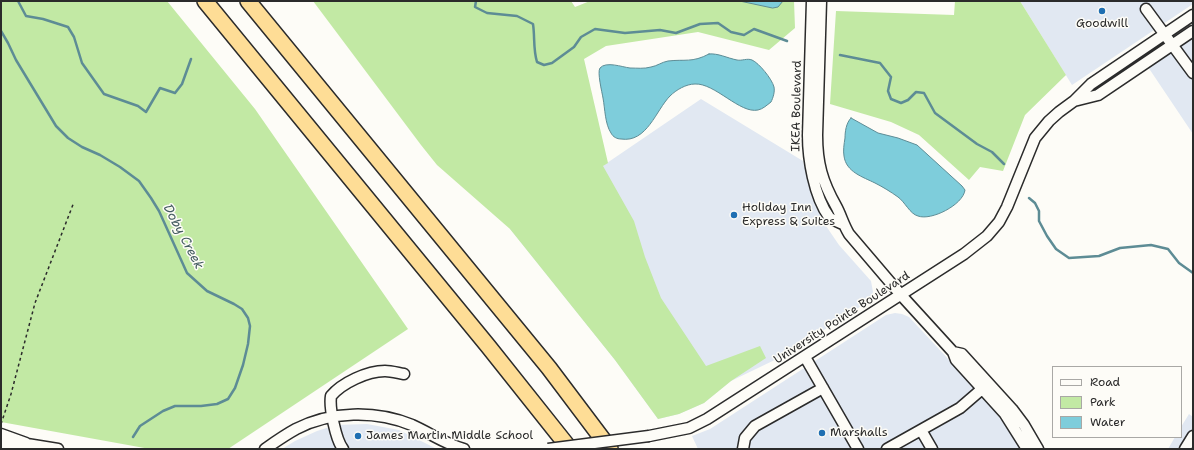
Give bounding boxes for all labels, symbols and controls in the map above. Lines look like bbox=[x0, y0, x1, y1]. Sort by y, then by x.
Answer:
marker: Goodwill bbox=[1097, 6, 1107, 16]
place label: Goodwill bbox=[1076, 17, 1128, 31]
street label: IKEA Boulevard bbox=[789, 60, 805, 152]
place label: Holiday Inn Express & Suites bbox=[742, 201, 835, 229]
water label: Doby Creek bbox=[159, 202, 207, 272]
marker: Holiday Inn Express & Suites bbox=[729, 210, 739, 220]
street label: University Pointe Boulevard bbox=[771, 269, 913, 367]
legend bbox=[1052, 366, 1182, 438]
text: Road bbox=[1090, 374, 1120, 390]
text: Park bbox=[1090, 394, 1116, 410]
text: Water bbox=[1090, 414, 1125, 430]
place label: Marshalls bbox=[830, 426, 888, 440]
marker: Marshalls bbox=[817, 428, 827, 438]
place label: James Martin Middle School bbox=[366, 429, 533, 443]
marker: James Martin Middle School bbox=[353, 431, 363, 441]

